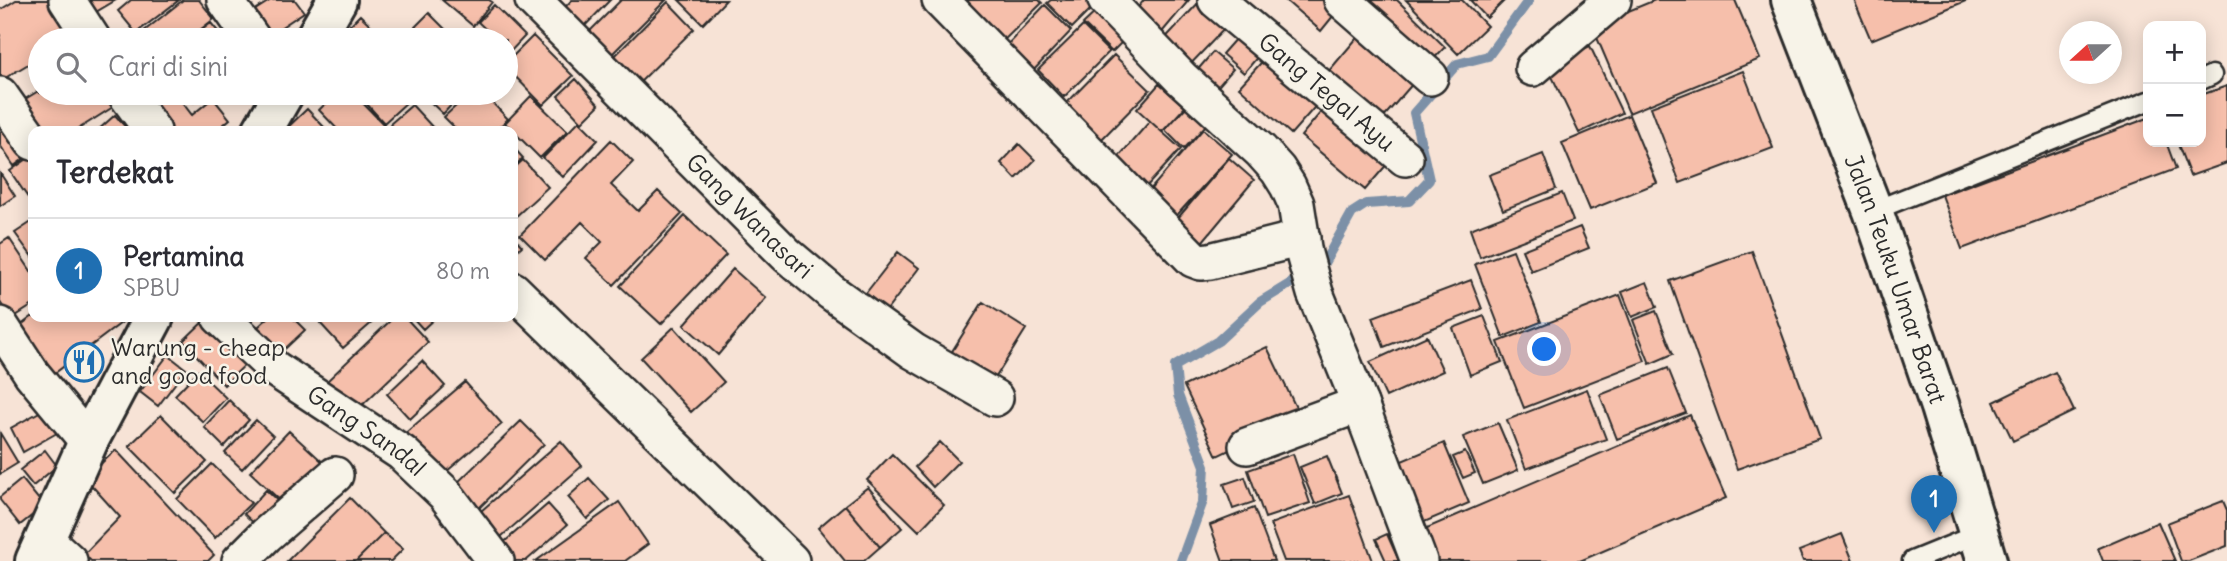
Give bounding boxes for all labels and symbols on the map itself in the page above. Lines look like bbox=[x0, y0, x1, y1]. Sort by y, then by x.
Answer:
north arrow bbox=[2059, 21, 2122, 84]
street label: Gang Tegal Ayu bbox=[1253, 26, 1402, 157]
street label: Gang Wanasari bbox=[680, 147, 820, 285]
street label: Jalan Teuku Umar Barat bbox=[1838, 150, 1954, 407]
place label: Warung - cheap and good food bbox=[111, 332, 285, 390]
your location bbox=[1527, 332, 1561, 366]
restaurant icon: Warung - cheap and good food bbox=[63, 341, 105, 383]
street label: Gang Sandal bbox=[302, 378, 433, 482]
pin: 1 bbox=[1911, 475, 1957, 533]

